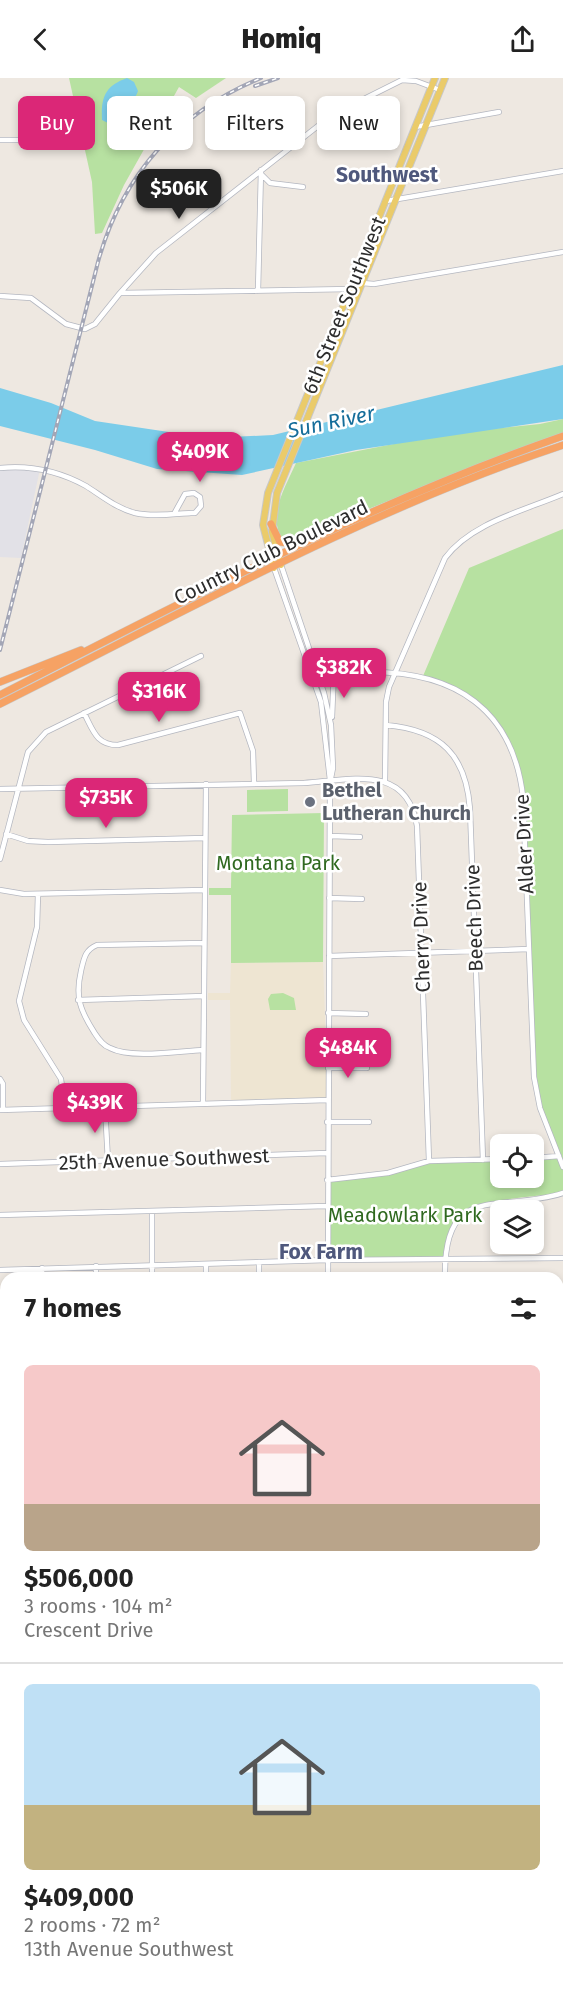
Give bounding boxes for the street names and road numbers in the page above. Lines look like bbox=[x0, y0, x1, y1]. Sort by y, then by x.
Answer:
street label: 6th Street Southwest bbox=[297, 212, 391, 397]
street label: Country Club Boulevard bbox=[170, 494, 372, 610]
street label: Alder Drive bbox=[509, 793, 539, 895]
street label: Beech Drive bbox=[460, 864, 488, 972]
street label: Cherry Drive bbox=[407, 881, 435, 993]
street label: 25th Avenue Southwest bbox=[58, 1143, 270, 1175]

